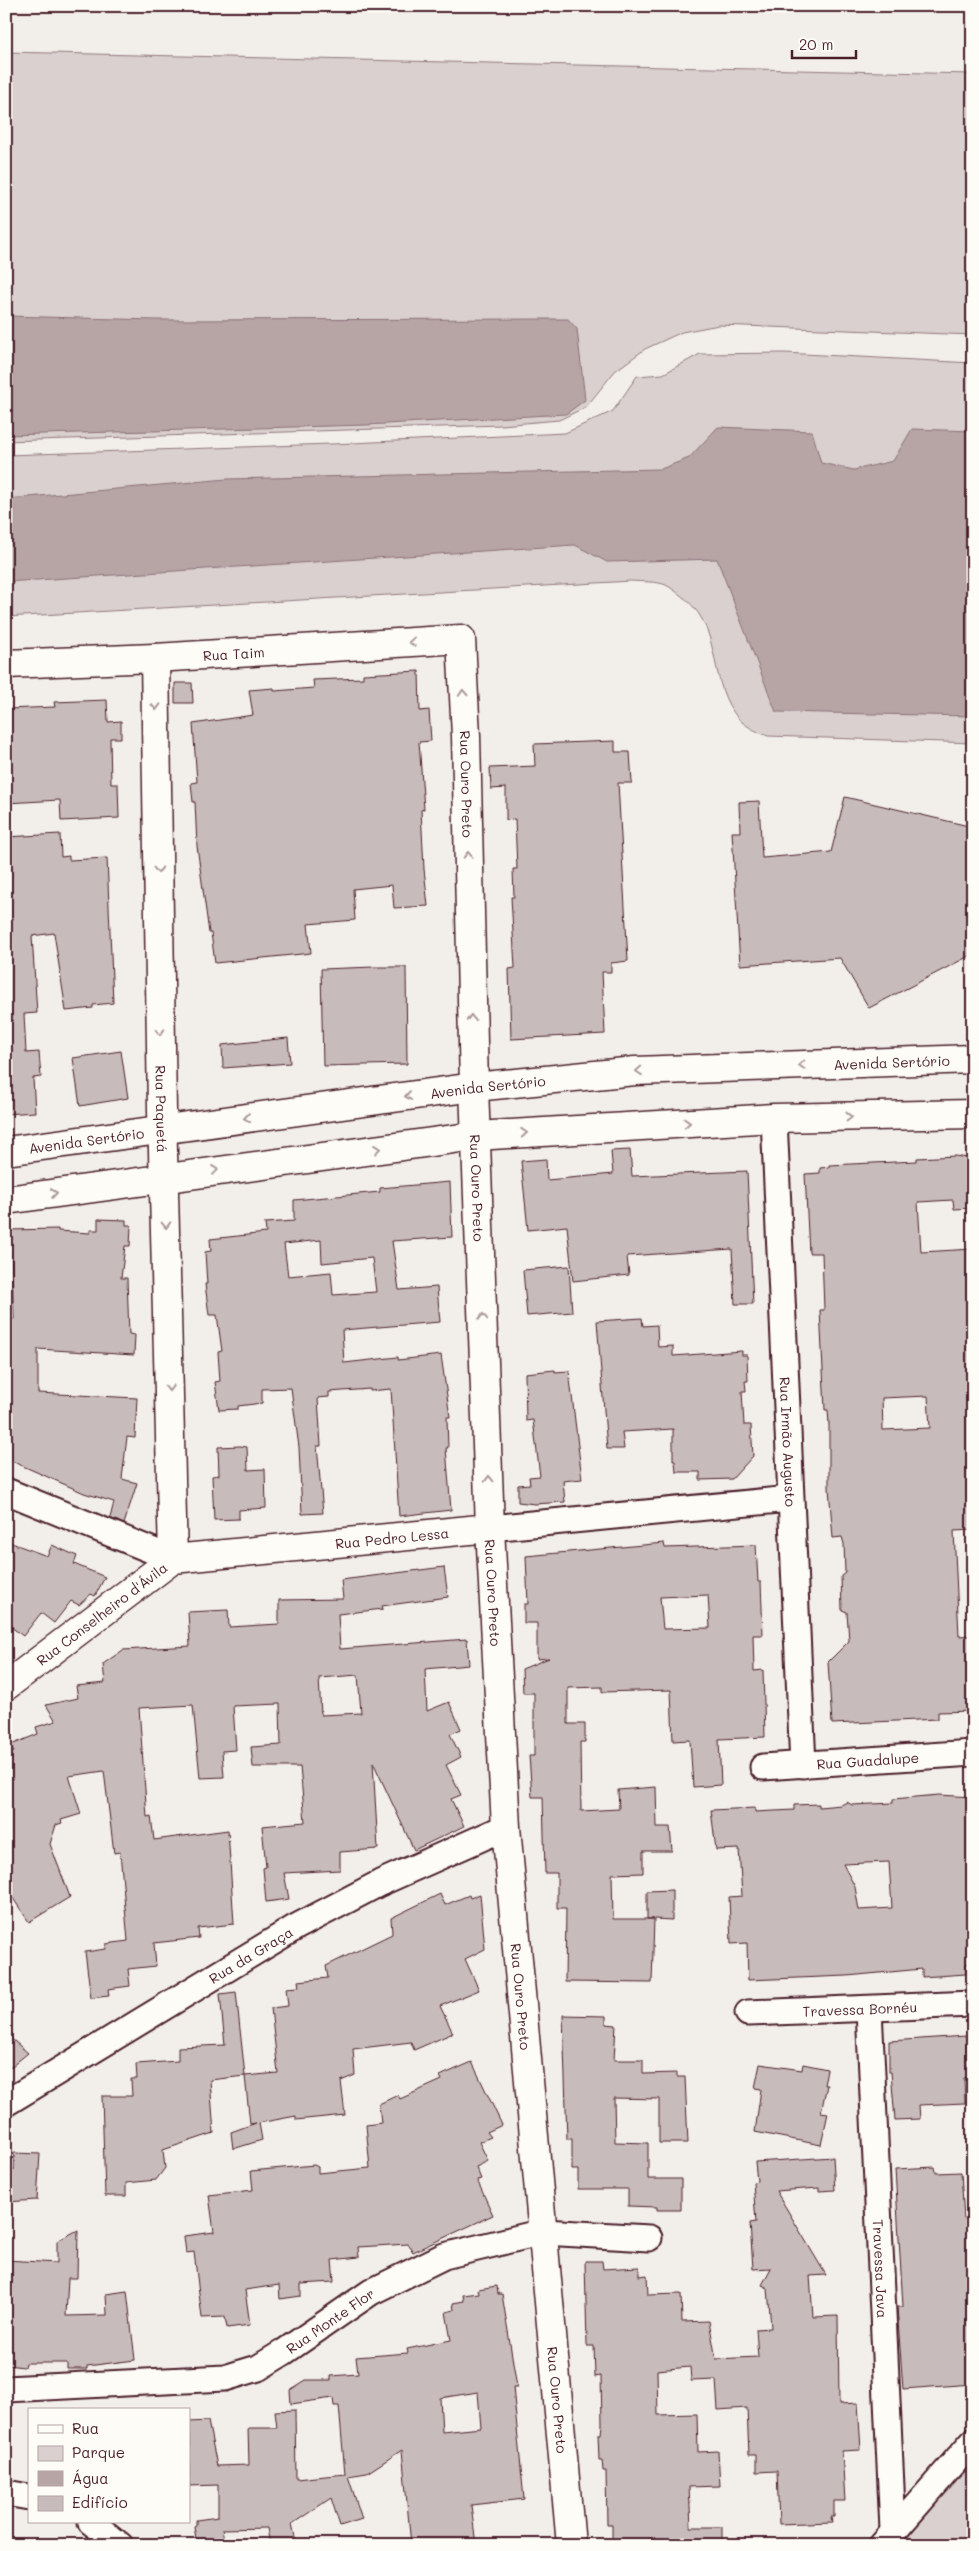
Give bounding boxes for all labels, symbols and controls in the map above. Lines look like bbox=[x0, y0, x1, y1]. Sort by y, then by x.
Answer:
scale bar bbox=[792, 28, 855, 60]
text: 20 m bbox=[799, 34, 833, 54]
one-way arrow bbox=[408, 637, 416, 648]
street label: Rua Taim bbox=[202, 642, 265, 665]
one-way arrow bbox=[458, 689, 469, 697]
one-way arrow bbox=[151, 704, 161, 711]
street label: Rua Ouro Preto bbox=[456, 730, 478, 838]
one-way arrow bbox=[463, 851, 473, 859]
one-way arrow bbox=[153, 866, 163, 874]
one-way arrow bbox=[466, 1013, 476, 1021]
one-way arrow bbox=[155, 1028, 166, 1036]
street label: Avenida Sertório bbox=[833, 1050, 950, 1073]
one-way arrow bbox=[797, 1059, 805, 1070]
street label: Rua Paquetá bbox=[152, 1065, 173, 1153]
one-way arrow bbox=[635, 1066, 643, 1077]
street label: Avenida Sertório bbox=[429, 1070, 546, 1102]
one-way arrow bbox=[404, 1091, 412, 1101]
one-way arrow bbox=[845, 1111, 853, 1122]
one-way arrow bbox=[243, 1112, 251, 1123]
one-way arrow bbox=[683, 1117, 691, 1128]
street label: Avenida Sertório bbox=[27, 1123, 145, 1157]
one-way arrow bbox=[521, 1128, 529, 1139]
street label: Rua Ouro Preto bbox=[466, 1134, 489, 1242]
one-way arrow bbox=[373, 1144, 381, 1155]
one-way arrow bbox=[212, 1165, 220, 1176]
one-way arrow bbox=[50, 1188, 59, 1198]
one-way arrow bbox=[161, 1222, 171, 1230]
one-way arrow bbox=[477, 1313, 488, 1321]
street label: Rua Irmão Augusto bbox=[776, 1376, 801, 1507]
one-way arrow bbox=[164, 1384, 174, 1392]
one-way arrow bbox=[483, 1475, 494, 1483]
street label: Rua Pedro Lessa bbox=[334, 1523, 450, 1553]
street label: Rua Ouro Preto bbox=[481, 1539, 506, 1647]
street label: Rua Conselheiro d'Ávila bbox=[32, 1557, 171, 1669]
street label: Rua Guadalupe bbox=[816, 1747, 920, 1773]
street label: Rua da Graça bbox=[205, 1922, 296, 1987]
street label: Rua Ouro Preto bbox=[507, 1942, 536, 2051]
street label: Travessa Bornéu bbox=[802, 1997, 918, 2020]
street label: Travessa Java bbox=[869, 2219, 893, 2319]
street label: Rua Monte Flor bbox=[282, 2283, 378, 2357]
street label: Rua Ouro Preto bbox=[544, 2346, 572, 2454]
legend bbox=[28, 2408, 190, 2524]
text: Rua bbox=[72, 2418, 99, 2438]
text: Parque bbox=[72, 2442, 125, 2462]
text: Água bbox=[72, 2468, 109, 2488]
text: Edifício bbox=[72, 2492, 128, 2512]

